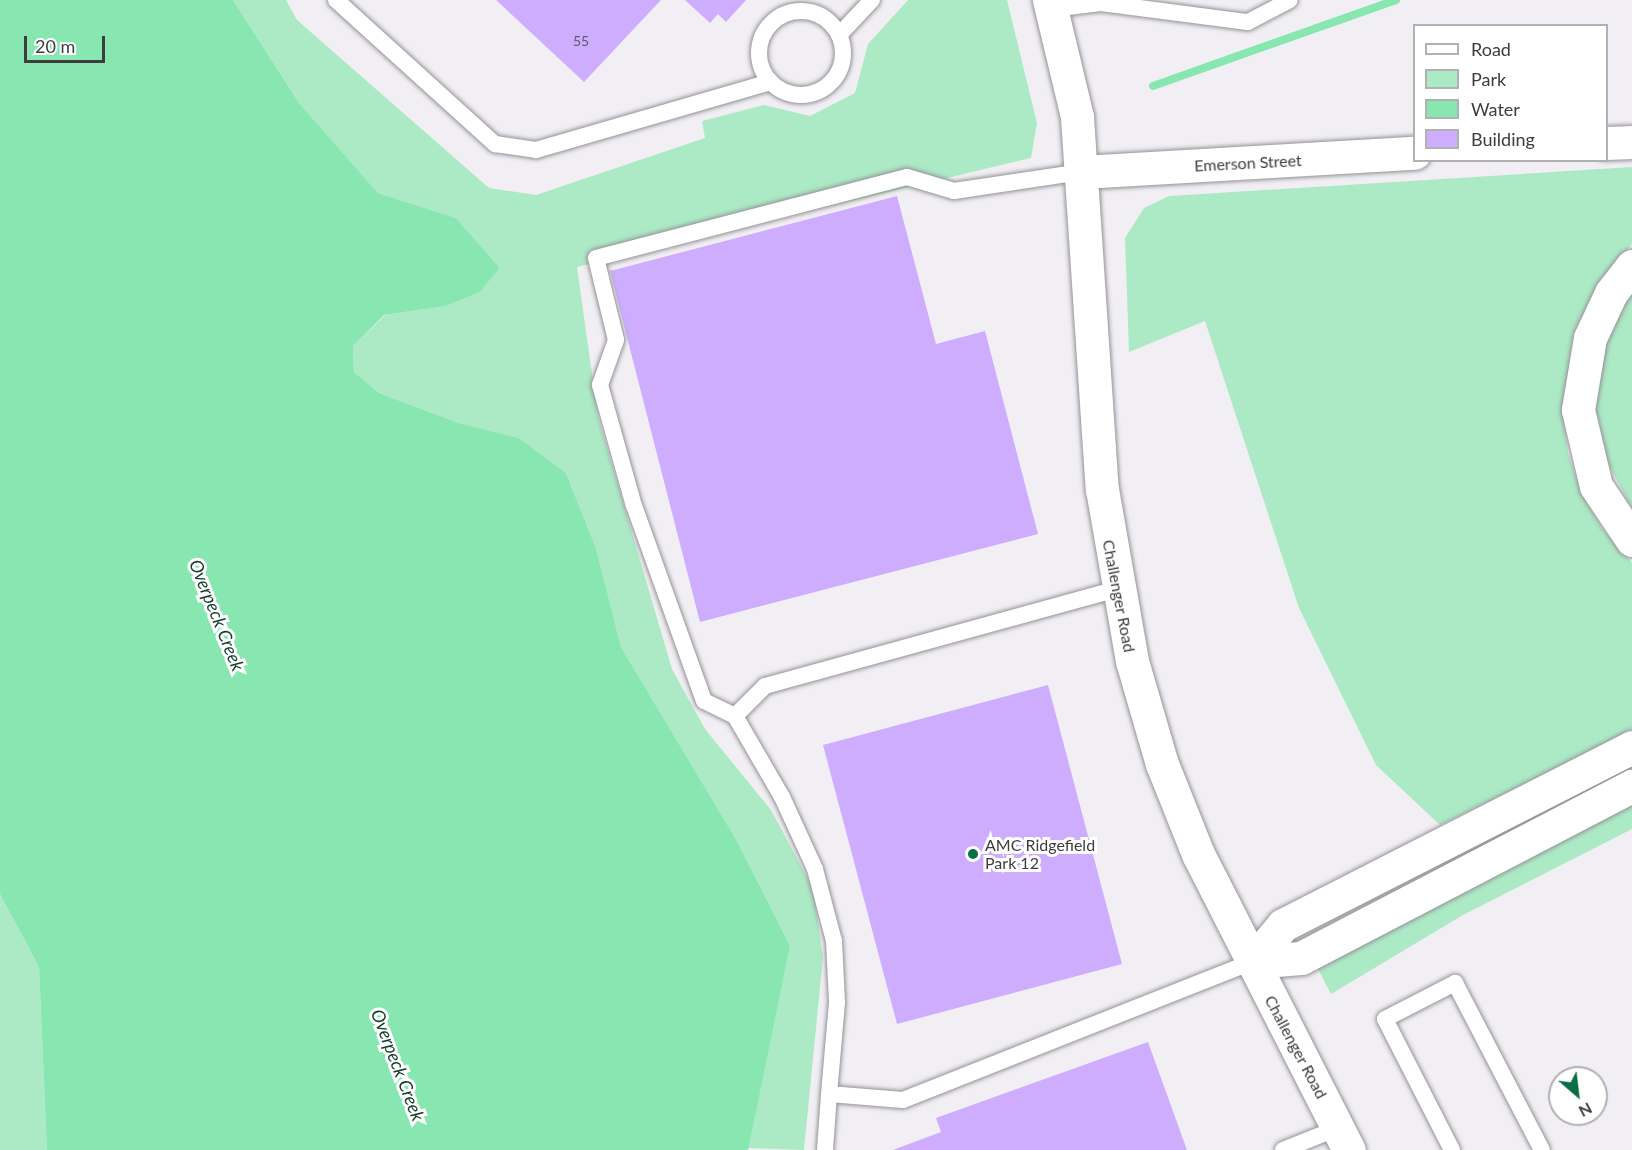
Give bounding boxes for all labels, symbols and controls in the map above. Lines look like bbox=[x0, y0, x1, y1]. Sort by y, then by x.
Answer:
scale bar bbox=[27, 24, 108, 62]
legend bbox=[1413, 24, 1608, 162]
house number: 55 bbox=[573, 33, 589, 49]
text: 20 m bbox=[35, 35, 75, 57]
text: Road bbox=[1471, 38, 1511, 60]
text: Park bbox=[1471, 68, 1506, 90]
text: Water bbox=[1471, 98, 1520, 120]
text: Building bbox=[1471, 128, 1535, 150]
street label: Emerson Street bbox=[1194, 151, 1302, 175]
street label: Challenger Road bbox=[1099, 538, 1139, 654]
water label: Overpeck Creek bbox=[185, 556, 249, 674]
place label: AMC Ridgefield Park 12 bbox=[985, 835, 1095, 873]
marker: AMC Ridgefield Park 12 bbox=[966, 847, 980, 861]
street label: Challenger Road bbox=[1261, 992, 1331, 1102]
water label: Overpeck Creek bbox=[367, 1006, 429, 1124]
north arrow bbox=[1548, 1066, 1608, 1126]
text: N bbox=[1576, 1099, 1596, 1122]

